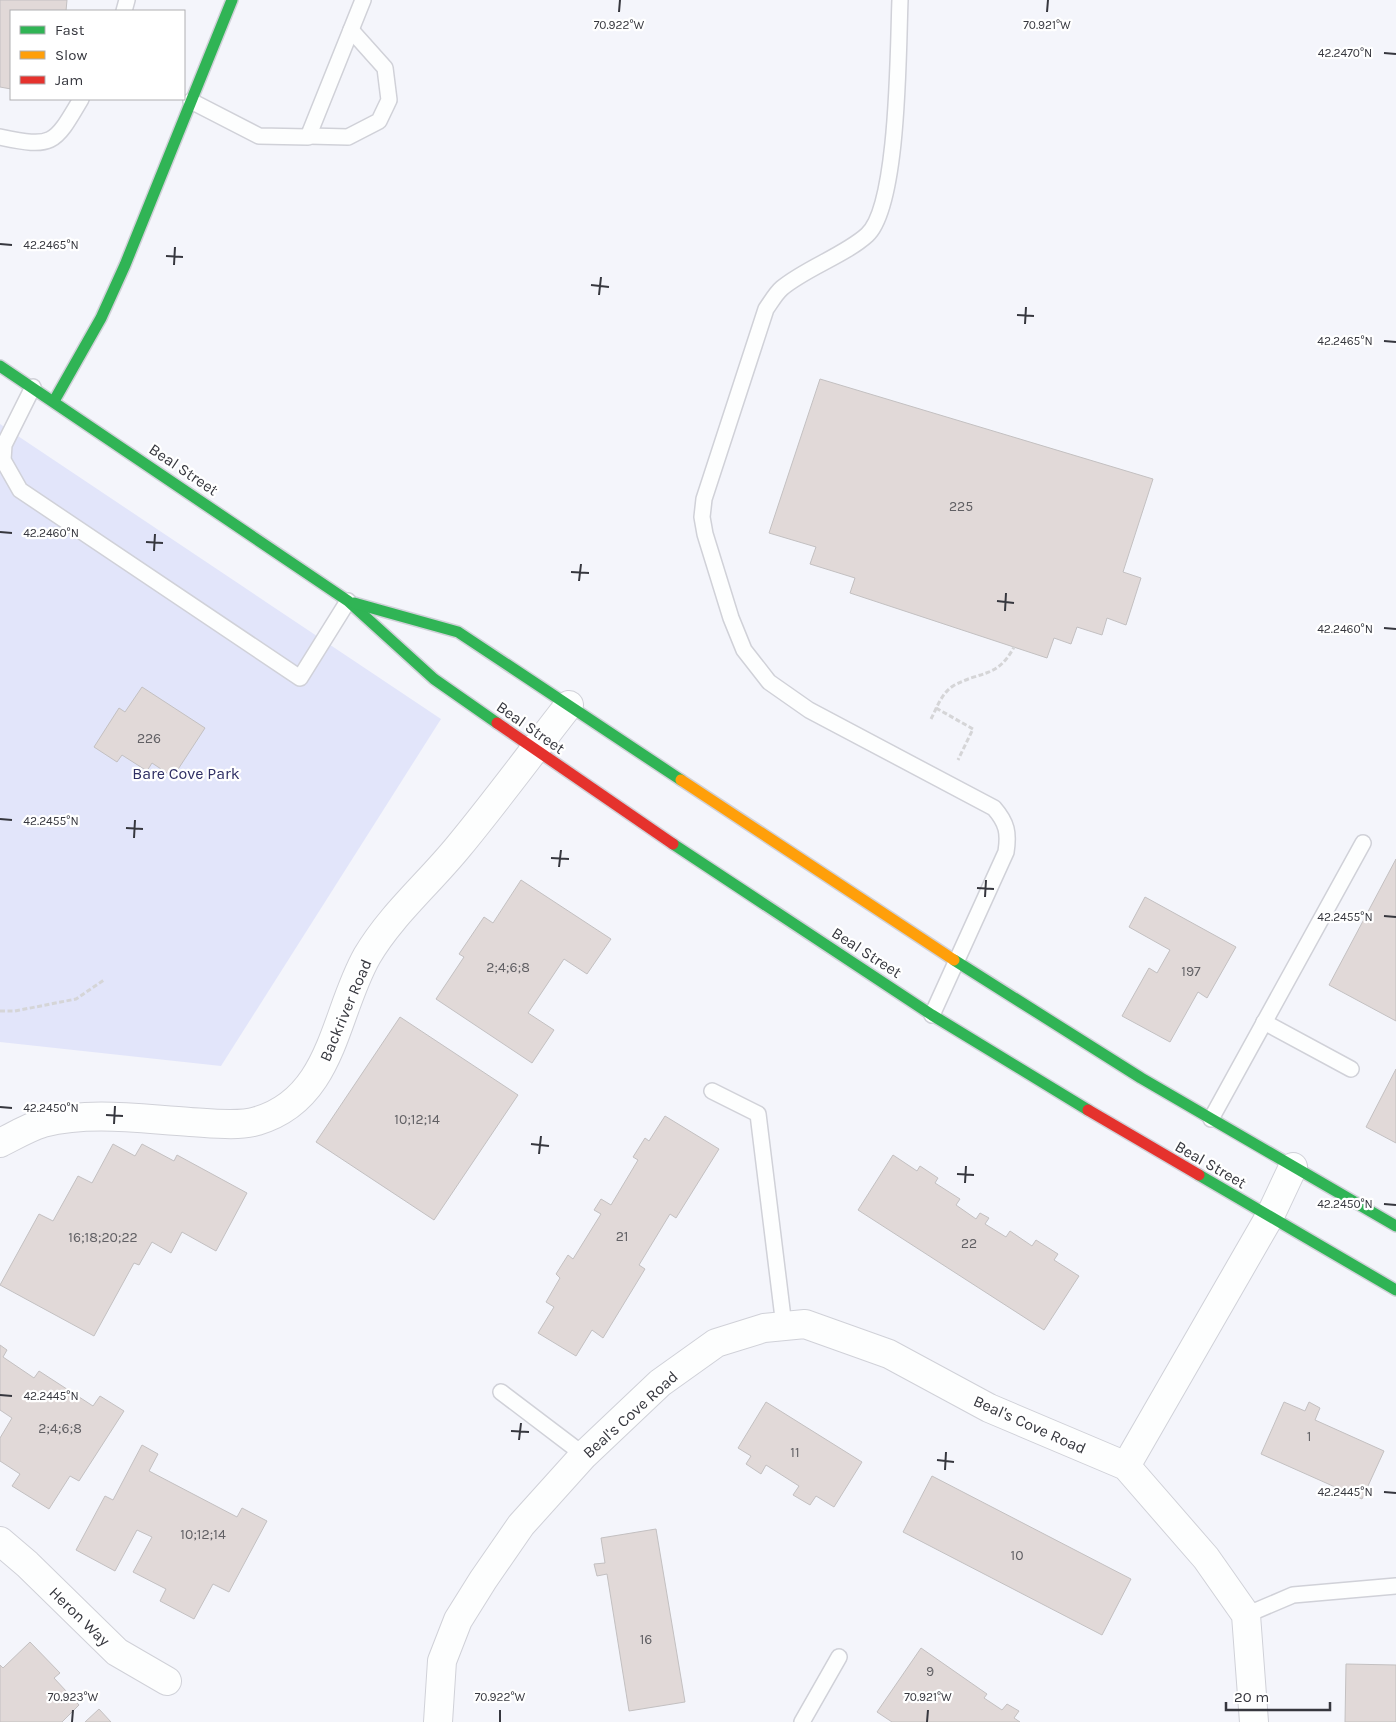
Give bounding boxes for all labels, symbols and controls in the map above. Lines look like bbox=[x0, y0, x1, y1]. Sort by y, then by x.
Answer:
legend bbox=[10, 10, 185, 100]
text: 70.922°W bbox=[594, 18, 645, 32]
text: 70.921°W bbox=[1023, 18, 1071, 32]
text: Fast bbox=[55, 21, 85, 39]
text: Slow bbox=[55, 46, 87, 64]
text: 42.2470°N bbox=[1318, 46, 1372, 60]
text: Jam bbox=[55, 71, 83, 89]
text: 42.2465°N bbox=[23, 238, 79, 252]
text: 42.2465°N bbox=[1317, 334, 1373, 348]
street label: Beal Street bbox=[146, 439, 222, 499]
house number: 225 bbox=[949, 498, 973, 515]
text: 42.2460°N bbox=[23, 526, 79, 540]
text: 42.2460°N bbox=[1317, 622, 1373, 636]
street label: Beal Street bbox=[493, 697, 569, 758]
house number: 226 bbox=[137, 730, 161, 747]
park label: Bare Cove Park bbox=[132, 764, 240, 783]
text: 42.2455°N bbox=[23, 814, 79, 828]
text: 42.2455°N bbox=[1317, 910, 1373, 924]
street label: Beal Street bbox=[828, 923, 905, 982]
street label: Backriver Road bbox=[315, 956, 376, 1064]
house number: 2;4;6;8 bbox=[486, 959, 530, 976]
house number: 197 bbox=[1181, 963, 1201, 980]
text: 42.2450°N bbox=[23, 1101, 79, 1115]
house number: 10;12;14 bbox=[394, 1111, 440, 1128]
street label: Beal Street bbox=[1172, 1136, 1250, 1192]
text: 42.2450°N bbox=[1317, 1197, 1373, 1211]
house number: 21 bbox=[616, 1228, 628, 1245]
house number: 16;18;20;22 bbox=[68, 1229, 138, 1246]
house number: 22 bbox=[961, 1235, 977, 1252]
street label: Beal's Cove Road bbox=[579, 1367, 682, 1462]
text: 42.2445°N bbox=[23, 1389, 79, 1403]
street label: Beal's Cove Road bbox=[971, 1391, 1089, 1458]
house number: 2;4;6;8 bbox=[38, 1420, 82, 1437]
house number: 1 bbox=[1307, 1428, 1311, 1445]
house number: 11 bbox=[790, 1444, 800, 1461]
text: 42.2445°N bbox=[1317, 1485, 1373, 1499]
house number: 10;12;14 bbox=[180, 1526, 226, 1543]
house number: 10 bbox=[1011, 1547, 1023, 1564]
street label: Heron Way bbox=[45, 1583, 114, 1650]
house number: 16 bbox=[640, 1631, 652, 1648]
house number: 9 bbox=[926, 1663, 934, 1680]
scale bar bbox=[1226, 1680, 1330, 1712]
text: 20 m bbox=[1234, 1688, 1269, 1706]
text: 70.923°W bbox=[48, 1690, 99, 1704]
text: 70.922°W bbox=[475, 1690, 526, 1704]
text: 70.921°W bbox=[904, 1690, 952, 1704]

